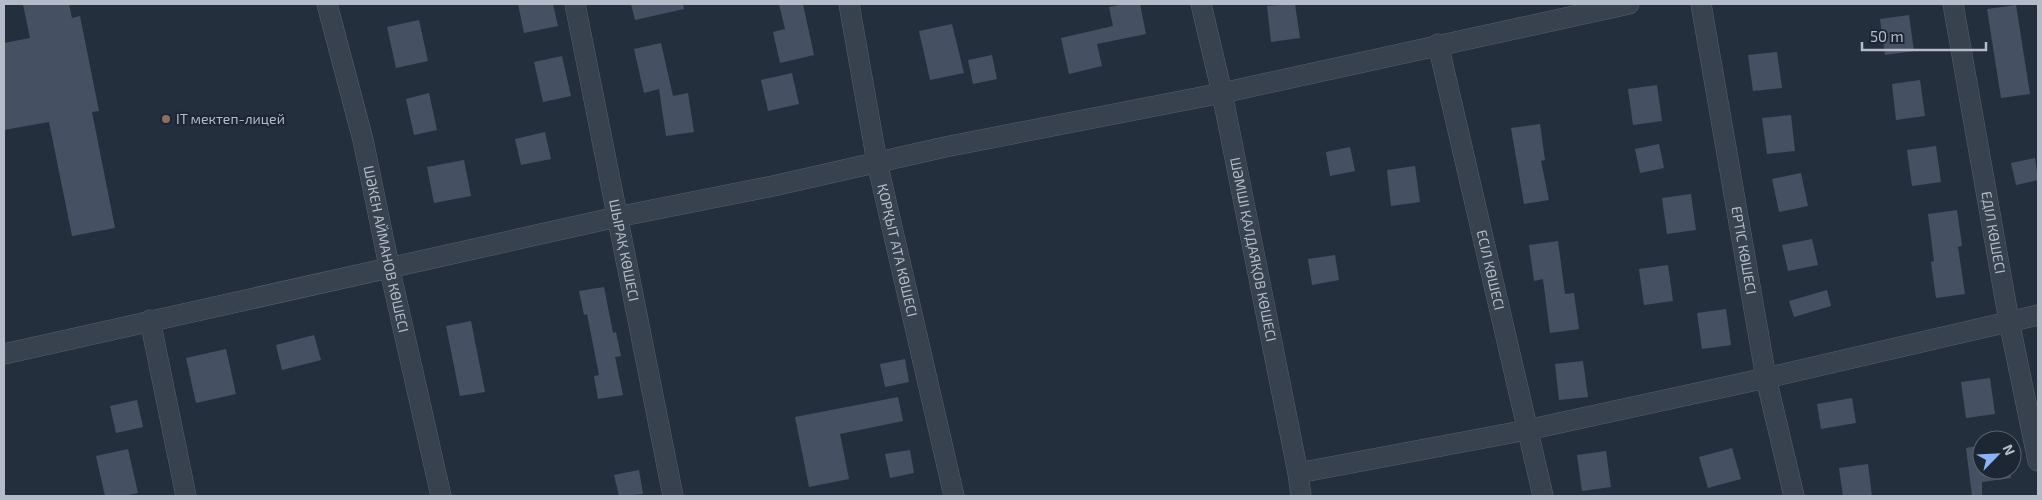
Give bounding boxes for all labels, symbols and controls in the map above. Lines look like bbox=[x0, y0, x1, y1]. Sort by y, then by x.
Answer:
scale bar bbox=[1862, 20, 1986, 52]
text: 50 m bbox=[1870, 27, 1904, 45]
place label: IT мектеп-лицей bbox=[176, 110, 285, 127]
marker: IT мектеп-лицей bbox=[160, 113, 172, 125]
street label: ШӘМШІ ҚАЛДАЯҚОВ КӨШЕСІ bbox=[1227, 156, 1280, 343]
street label: ШӘКЕН АЙМАНОВ КӨШЕСІ bbox=[360, 164, 413, 334]
street label: ҚОРҚЫТ АТА КӨШЕСІ bbox=[874, 182, 921, 318]
street label: ЕДІЛ КӨШЕСІ bbox=[1978, 190, 2009, 275]
street label: ШЫРАҚ КӨШЕСІ bbox=[606, 197, 643, 303]
street label: ЕРТІС КӨШЕСІ bbox=[1728, 205, 1760, 296]
street label: ЕСІЛ КӨШЕСІ bbox=[1473, 228, 1509, 312]
north arrow bbox=[1972, 430, 2022, 480]
text: N bbox=[2000, 441, 2019, 458]

